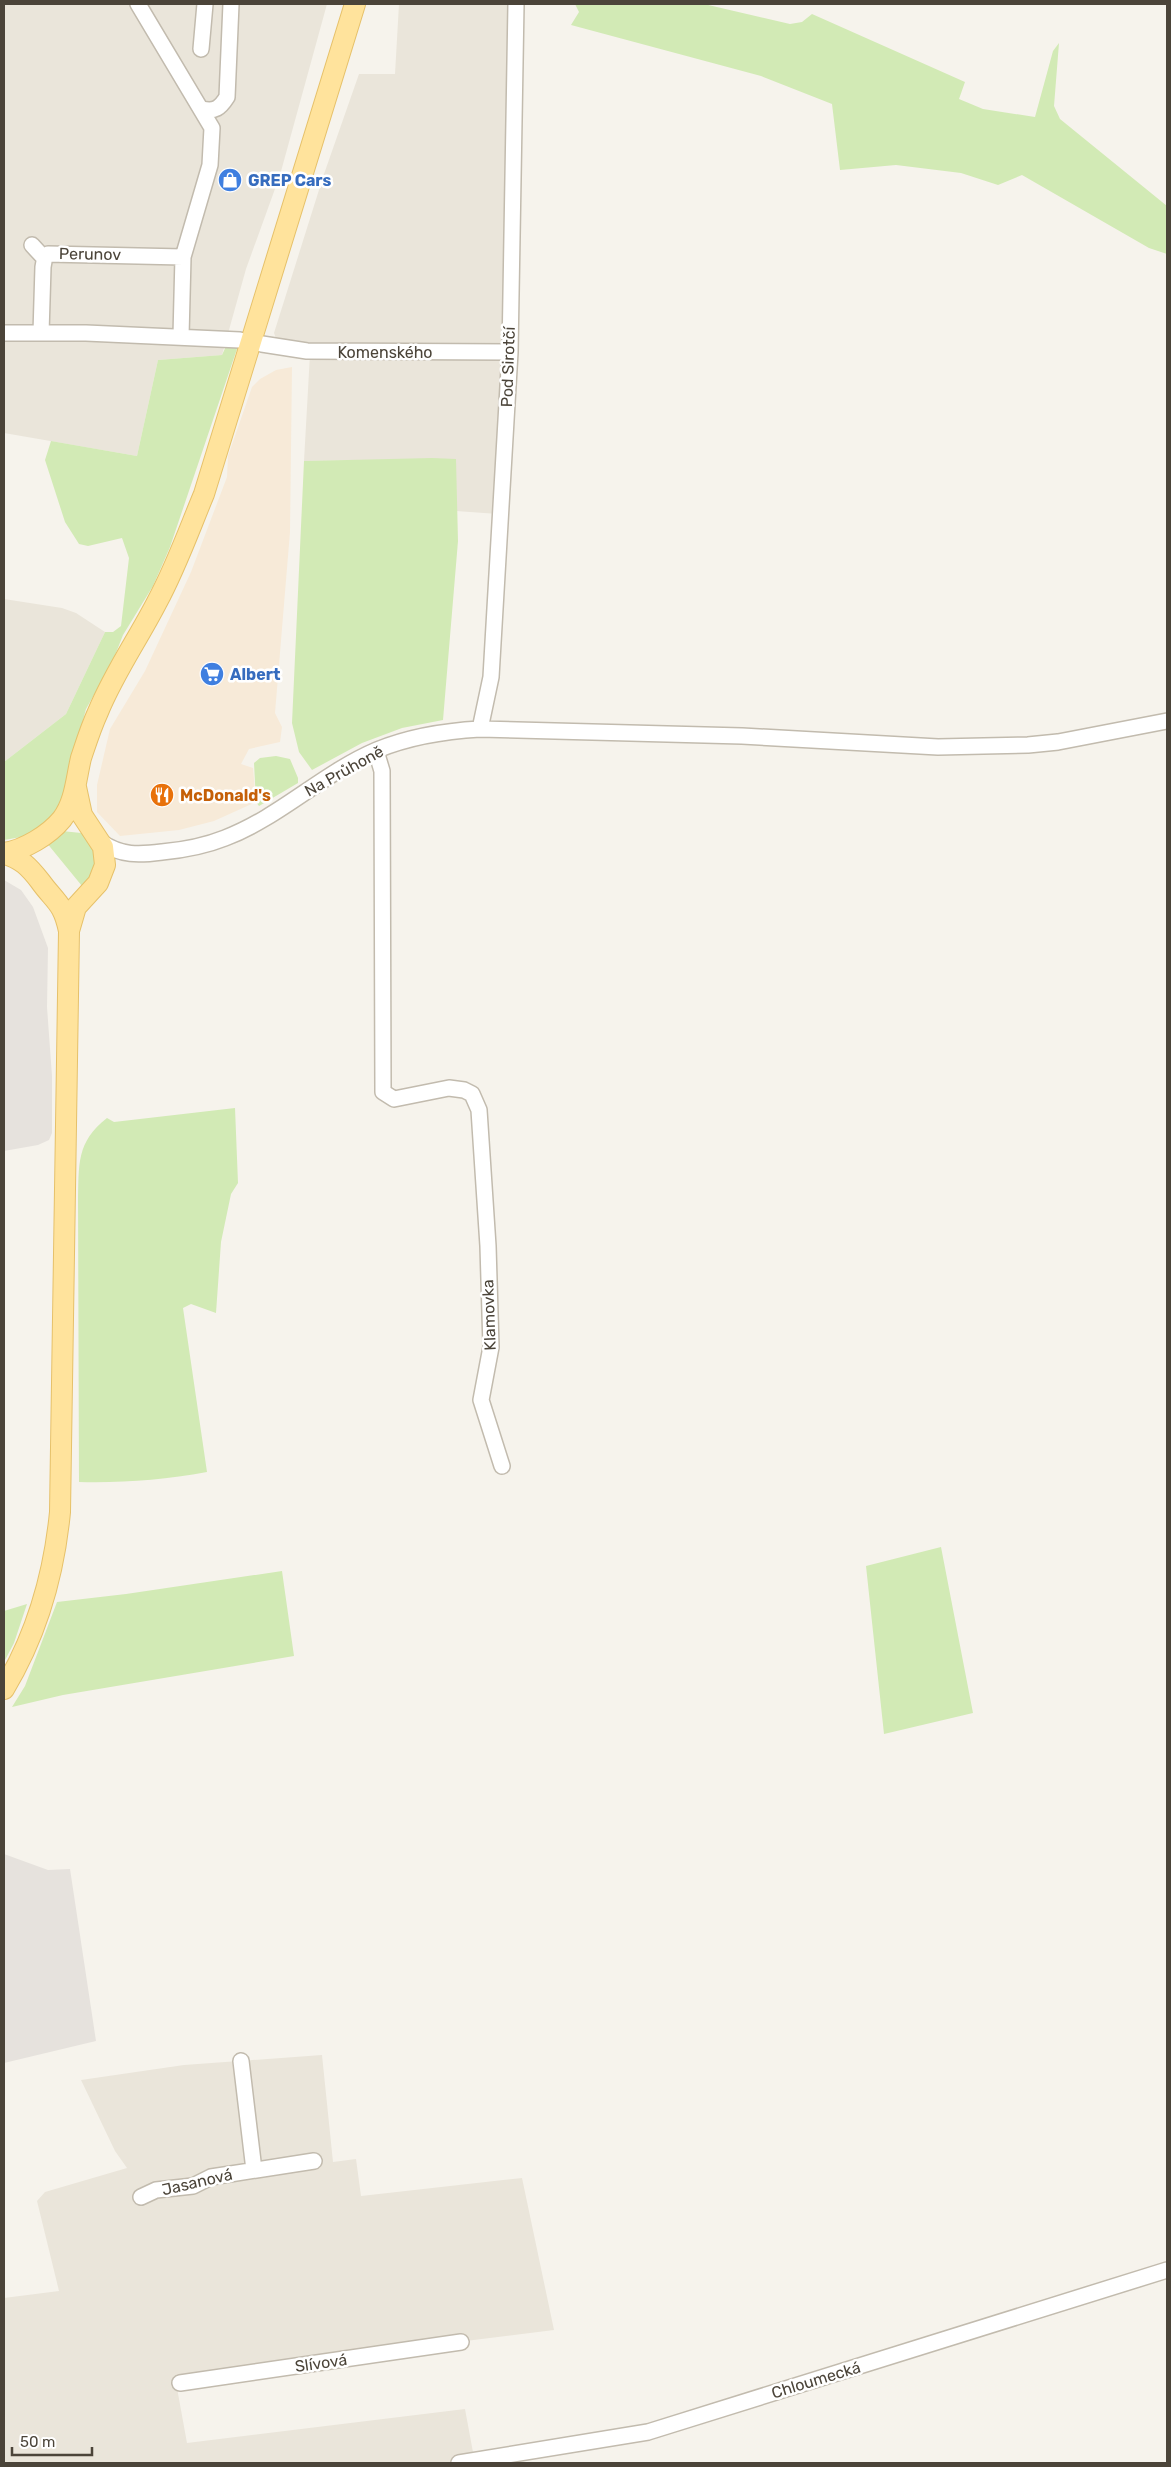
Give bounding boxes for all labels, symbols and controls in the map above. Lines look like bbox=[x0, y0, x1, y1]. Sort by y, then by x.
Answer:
shop icon: GREP Cars bbox=[217, 167, 243, 193]
place label: GREP Cars bbox=[248, 171, 332, 190]
street label: Perunov bbox=[59, 244, 121, 264]
street label: Pod Sirotčí bbox=[497, 325, 519, 408]
street label: Komenského bbox=[337, 343, 433, 362]
supermarket icon: Albert bbox=[199, 661, 225, 687]
place label: Albert bbox=[230, 665, 281, 684]
street label: Na Průhoně bbox=[301, 741, 387, 801]
restaurant icon: McDonald's bbox=[149, 782, 175, 808]
place label: McDonald's bbox=[180, 786, 271, 805]
street label: Klamovka bbox=[478, 1279, 500, 1351]
street label: Jasanová bbox=[160, 2165, 234, 2199]
street label: Slívová bbox=[294, 2350, 348, 2376]
street label: Chloumecká bbox=[769, 2357, 863, 2403]
scale bar bbox=[12, 2424, 92, 2456]
text: 50 m bbox=[20, 2433, 55, 2451]

